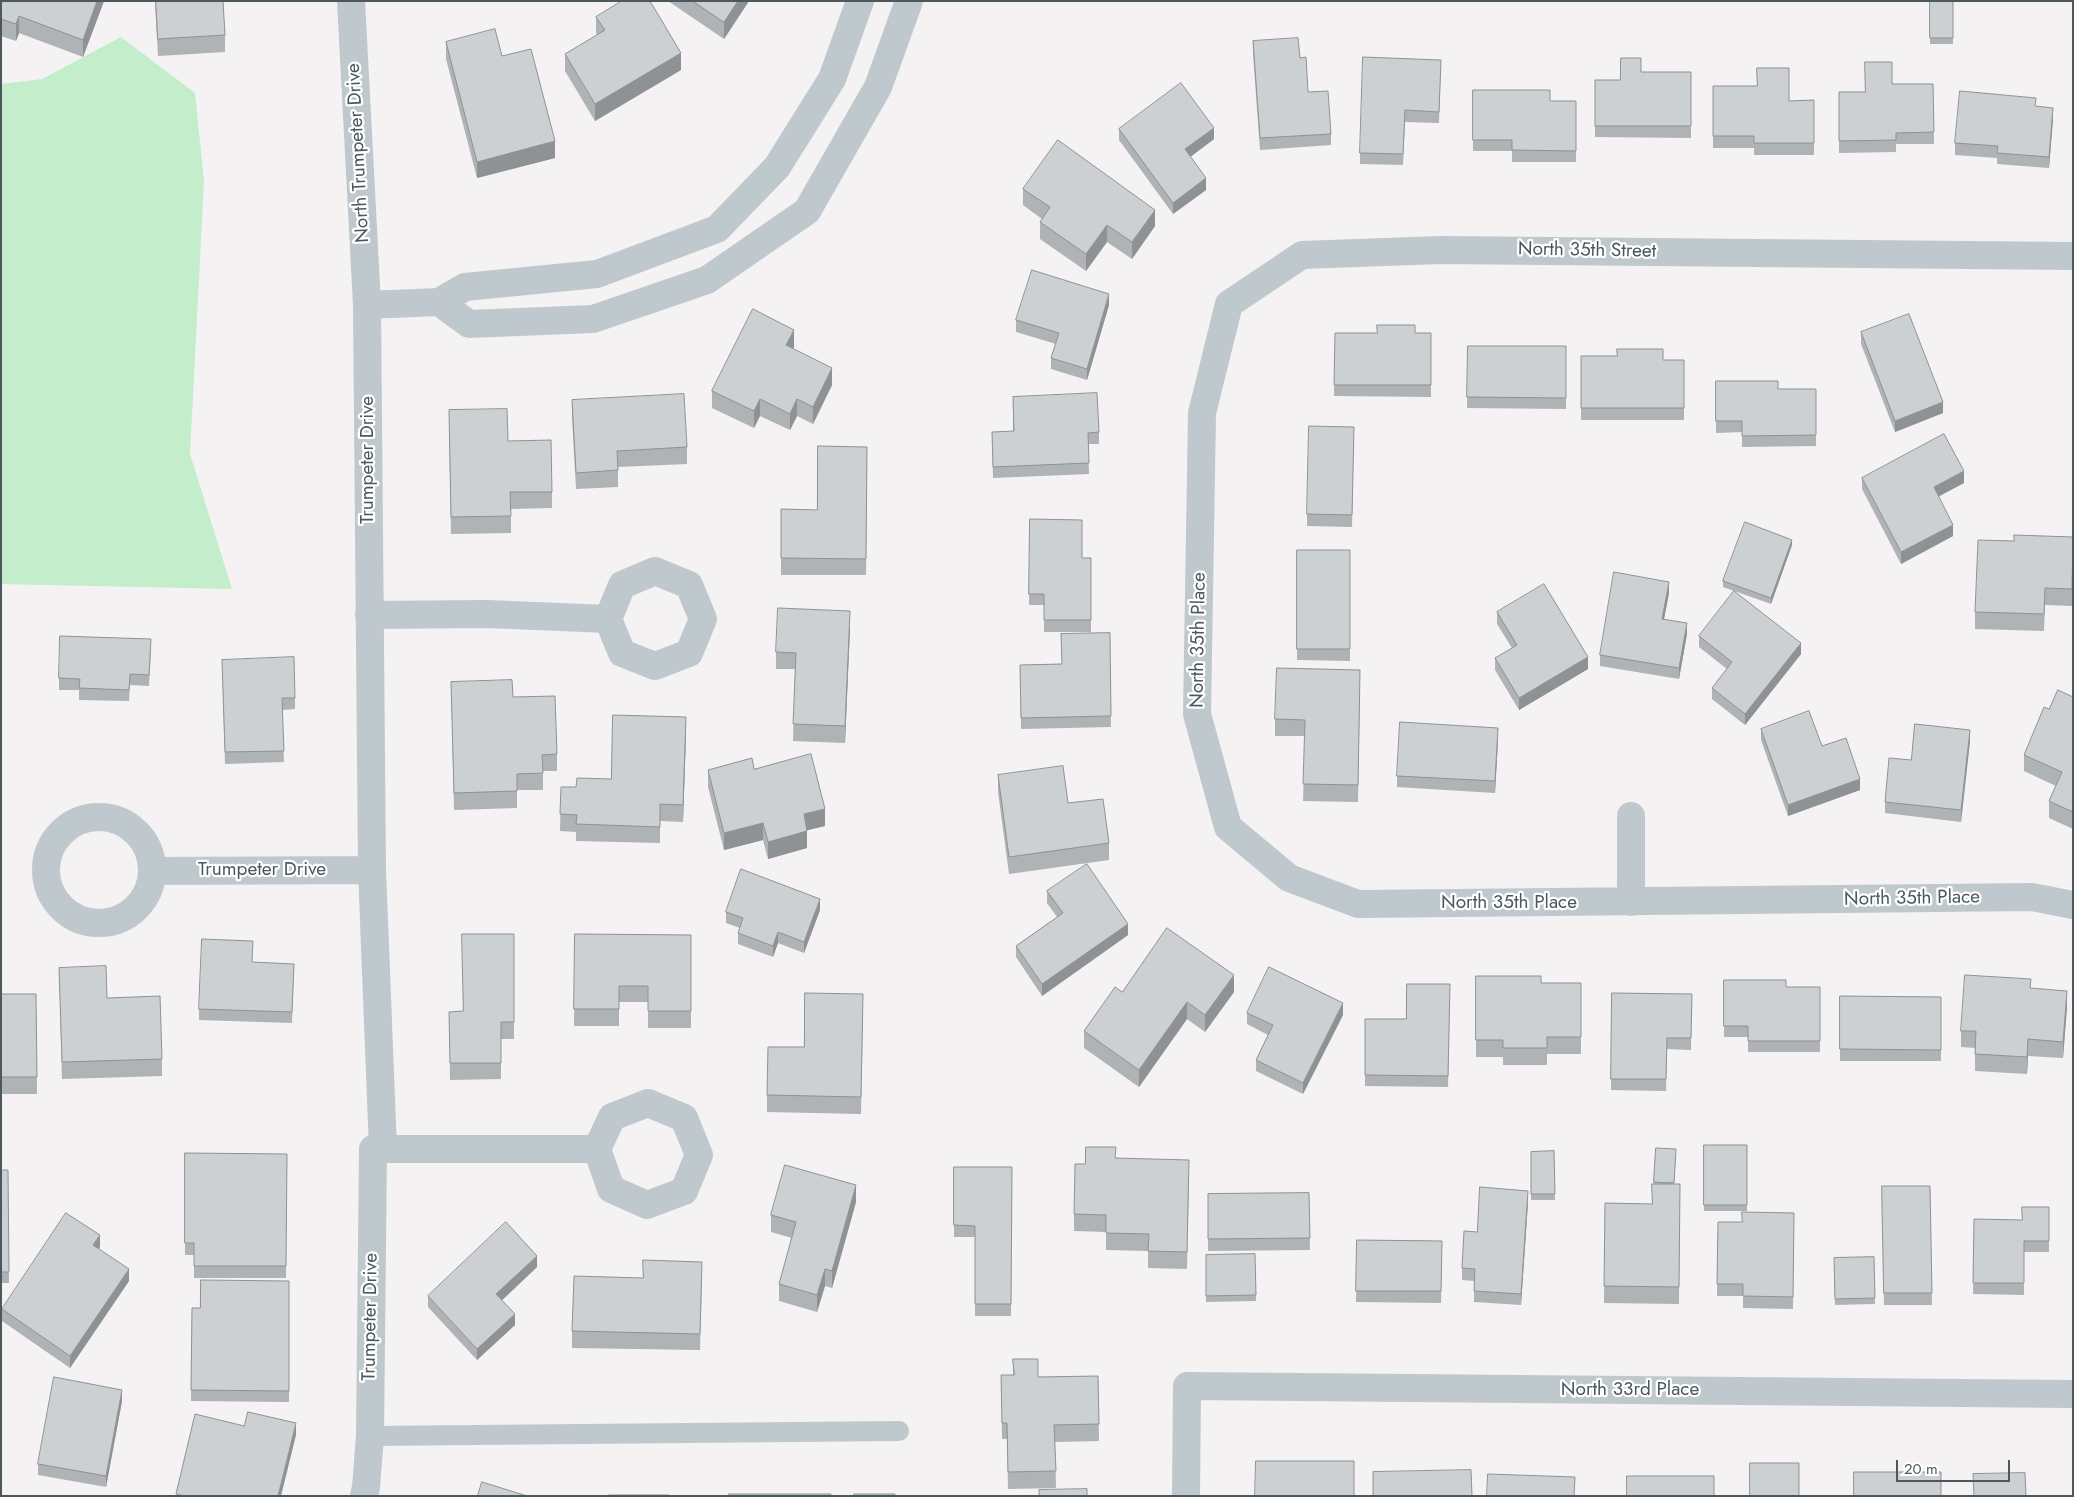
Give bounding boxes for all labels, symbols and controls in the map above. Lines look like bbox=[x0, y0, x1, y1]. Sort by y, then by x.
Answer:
street label: North Trumpeter Drive bbox=[343, 63, 375, 243]
street label: North 35th Street bbox=[1518, 238, 1656, 264]
street label: Trumpeter Drive bbox=[357, 396, 379, 524]
street label: North 35th Place bbox=[1186, 572, 1212, 708]
street label: Trumpeter Drive bbox=[198, 859, 326, 881]
street label: North 35th Place bbox=[1844, 886, 1980, 912]
street label: North 35th Place bbox=[1441, 892, 1577, 914]
street label: Trumpeter Drive bbox=[358, 1253, 384, 1381]
street label: North 33rd Place bbox=[1561, 1379, 1699, 1401]
scale bar bbox=[1899, 1450, 2013, 1482]
text: 20 m bbox=[1904, 1458, 1938, 1480]

